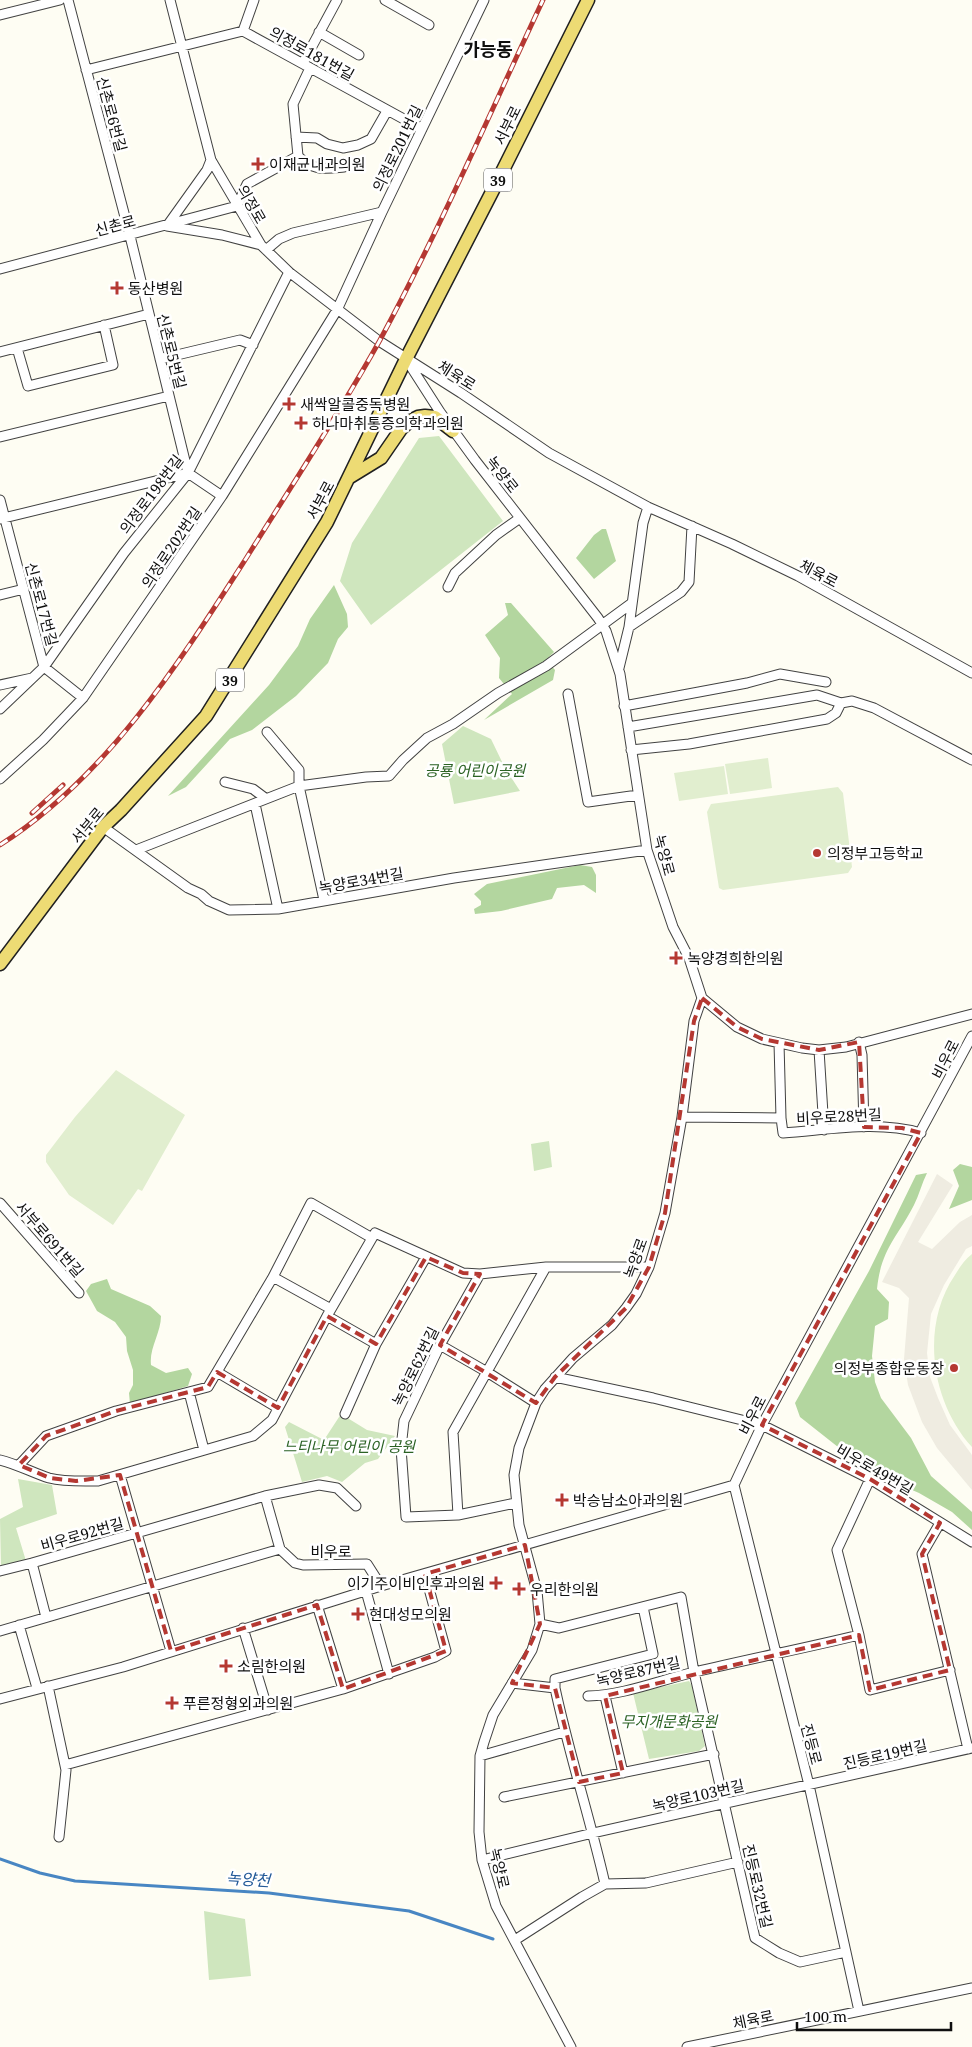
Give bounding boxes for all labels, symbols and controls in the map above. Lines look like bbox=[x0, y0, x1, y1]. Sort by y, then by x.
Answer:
street label: 의정로181번길 bbox=[266, 21, 358, 85]
district label: 가능동 bbox=[463, 37, 513, 61]
street label: 신촌로6번길 bbox=[92, 74, 132, 154]
street label: 의정로201번길 bbox=[367, 101, 427, 195]
street label: 서부로 bbox=[489, 102, 525, 148]
place label: 이재균내과의원 bbox=[269, 154, 366, 174]
marker: 이재균내과의원 bbox=[251, 157, 265, 171]
road number: 39 bbox=[484, 168, 512, 192]
street label: 의정로 bbox=[233, 181, 271, 227]
street label: 신촌로 bbox=[92, 210, 138, 240]
place label: 동산병원 bbox=[128, 278, 183, 298]
marker: 동산병원 bbox=[110, 281, 124, 295]
street label: 신촌로5번길 bbox=[153, 311, 191, 391]
street label: 체육로 bbox=[434, 356, 480, 394]
place label: 새싹알콜중독병원 bbox=[300, 394, 410, 414]
marker: 새싹알콜중독병원 bbox=[282, 397, 296, 411]
place label: 하나마취통증의학과의원 bbox=[312, 413, 464, 433]
marker: 하나마취통증의학과의원 bbox=[294, 416, 308, 430]
street label: 의정로198번길 bbox=[115, 450, 187, 538]
street label: 녹양로 bbox=[482, 452, 524, 496]
street label: 서부로 bbox=[301, 477, 339, 523]
street label: 의정로202번길 bbox=[136, 502, 206, 592]
street label: 체육로 bbox=[796, 554, 842, 592]
street label: 신촌로17번길 bbox=[21, 560, 63, 648]
road number: 39 bbox=[216, 668, 244, 692]
park label: 공룡 어린이공원 bbox=[425, 760, 526, 780]
street label: 서부로 bbox=[66, 803, 108, 847]
street label: 녹양로 bbox=[650, 832, 680, 878]
place label: 의정부고등학교 bbox=[827, 843, 924, 863]
marker: 의정부고등학교 bbox=[811, 847, 823, 859]
street label: 녹양로34번길 bbox=[317, 863, 405, 897]
place label: 녹양경희한의원 bbox=[687, 948, 784, 968]
marker: 녹양경희한의원 bbox=[669, 951, 683, 965]
street label: 비우로 bbox=[927, 1036, 963, 1082]
street label: 비우로28번길 bbox=[796, 1104, 882, 1128]
street label: 서부로691번길 bbox=[12, 1197, 88, 1281]
street label: 녹양로 bbox=[619, 1235, 651, 1281]
street label: 녹양로62번길 bbox=[387, 1323, 443, 1409]
place label: 의정부종합운동장 bbox=[834, 1358, 944, 1378]
marker: 의정부종합운동장 bbox=[948, 1362, 960, 1374]
street label: 비우로 bbox=[734, 1392, 770, 1438]
park label: 느티나무 어린이 공원 bbox=[283, 1436, 416, 1456]
street label: 비우로49번길 bbox=[833, 1439, 917, 1499]
place label: 박승남소아과의원 bbox=[573, 1490, 683, 1510]
marker: 박승남소아과의원 bbox=[555, 1493, 569, 1507]
street label: 비우로92번길 bbox=[38, 1513, 126, 1555]
street label: 비우로 bbox=[310, 1541, 352, 1561]
place label: 이기주이비인후과의원 bbox=[347, 1573, 485, 1593]
marker: 이기주이비인후과의원 bbox=[489, 1576, 503, 1590]
place label: 우리한의원 bbox=[530, 1579, 599, 1599]
marker: 우리한의원 bbox=[512, 1582, 526, 1596]
place label: 현대성모의원 bbox=[369, 1604, 452, 1624]
marker: 현대성모의원 bbox=[351, 1607, 365, 1621]
street label: 녹양로87번길 bbox=[594, 1652, 682, 1690]
place label: 소림한의원 bbox=[237, 1656, 306, 1676]
marker: 소림한의원 bbox=[219, 1659, 233, 1673]
place label: 푸른정형외과의원 bbox=[183, 1693, 293, 1713]
marker: 푸른정형외과의원 bbox=[165, 1696, 179, 1710]
park label: 무지개문화공원 bbox=[621, 1711, 718, 1731]
street label: 진등로 bbox=[797, 1721, 827, 1767]
street label: 진등로19번길 bbox=[841, 1735, 929, 1773]
street label: 녹양로103번길 bbox=[650, 1775, 746, 1815]
street label: 진등로32번길 bbox=[739, 1842, 777, 1930]
street label: 녹양로 bbox=[486, 1846, 514, 1890]
water label: 녹양천 bbox=[225, 1866, 273, 1892]
scale bar bbox=[797, 2000, 951, 2032]
street label: 체육로 bbox=[731, 2005, 775, 2033]
text: 100 m bbox=[804, 2006, 847, 2026]

